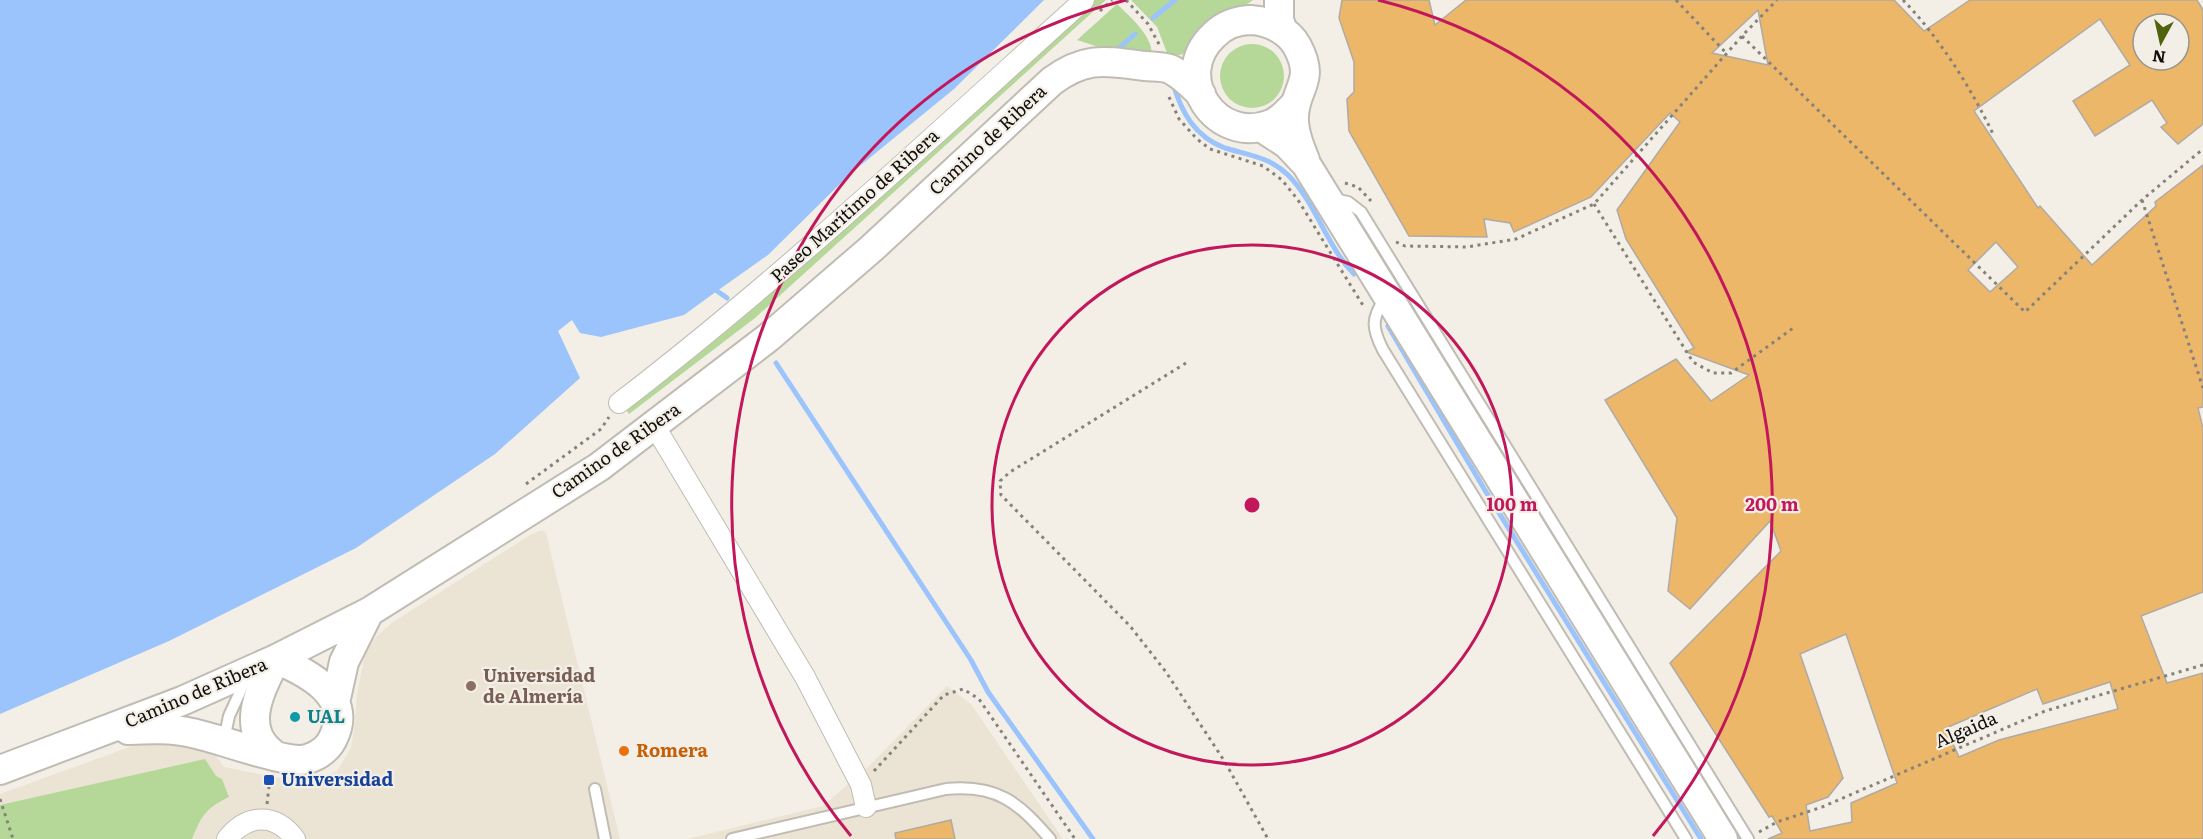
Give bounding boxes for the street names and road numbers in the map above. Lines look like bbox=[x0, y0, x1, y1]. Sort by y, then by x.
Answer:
street label: Camino de Ribera bbox=[922, 77, 1052, 201]
street label: Paseo Marítimo de Ribera bbox=[764, 121, 945, 288]
street label: Camino de Ribera bbox=[545, 395, 685, 504]
street label: Camino de Ribera bbox=[120, 649, 271, 734]
street label: Algaida bbox=[1930, 703, 2001, 754]

